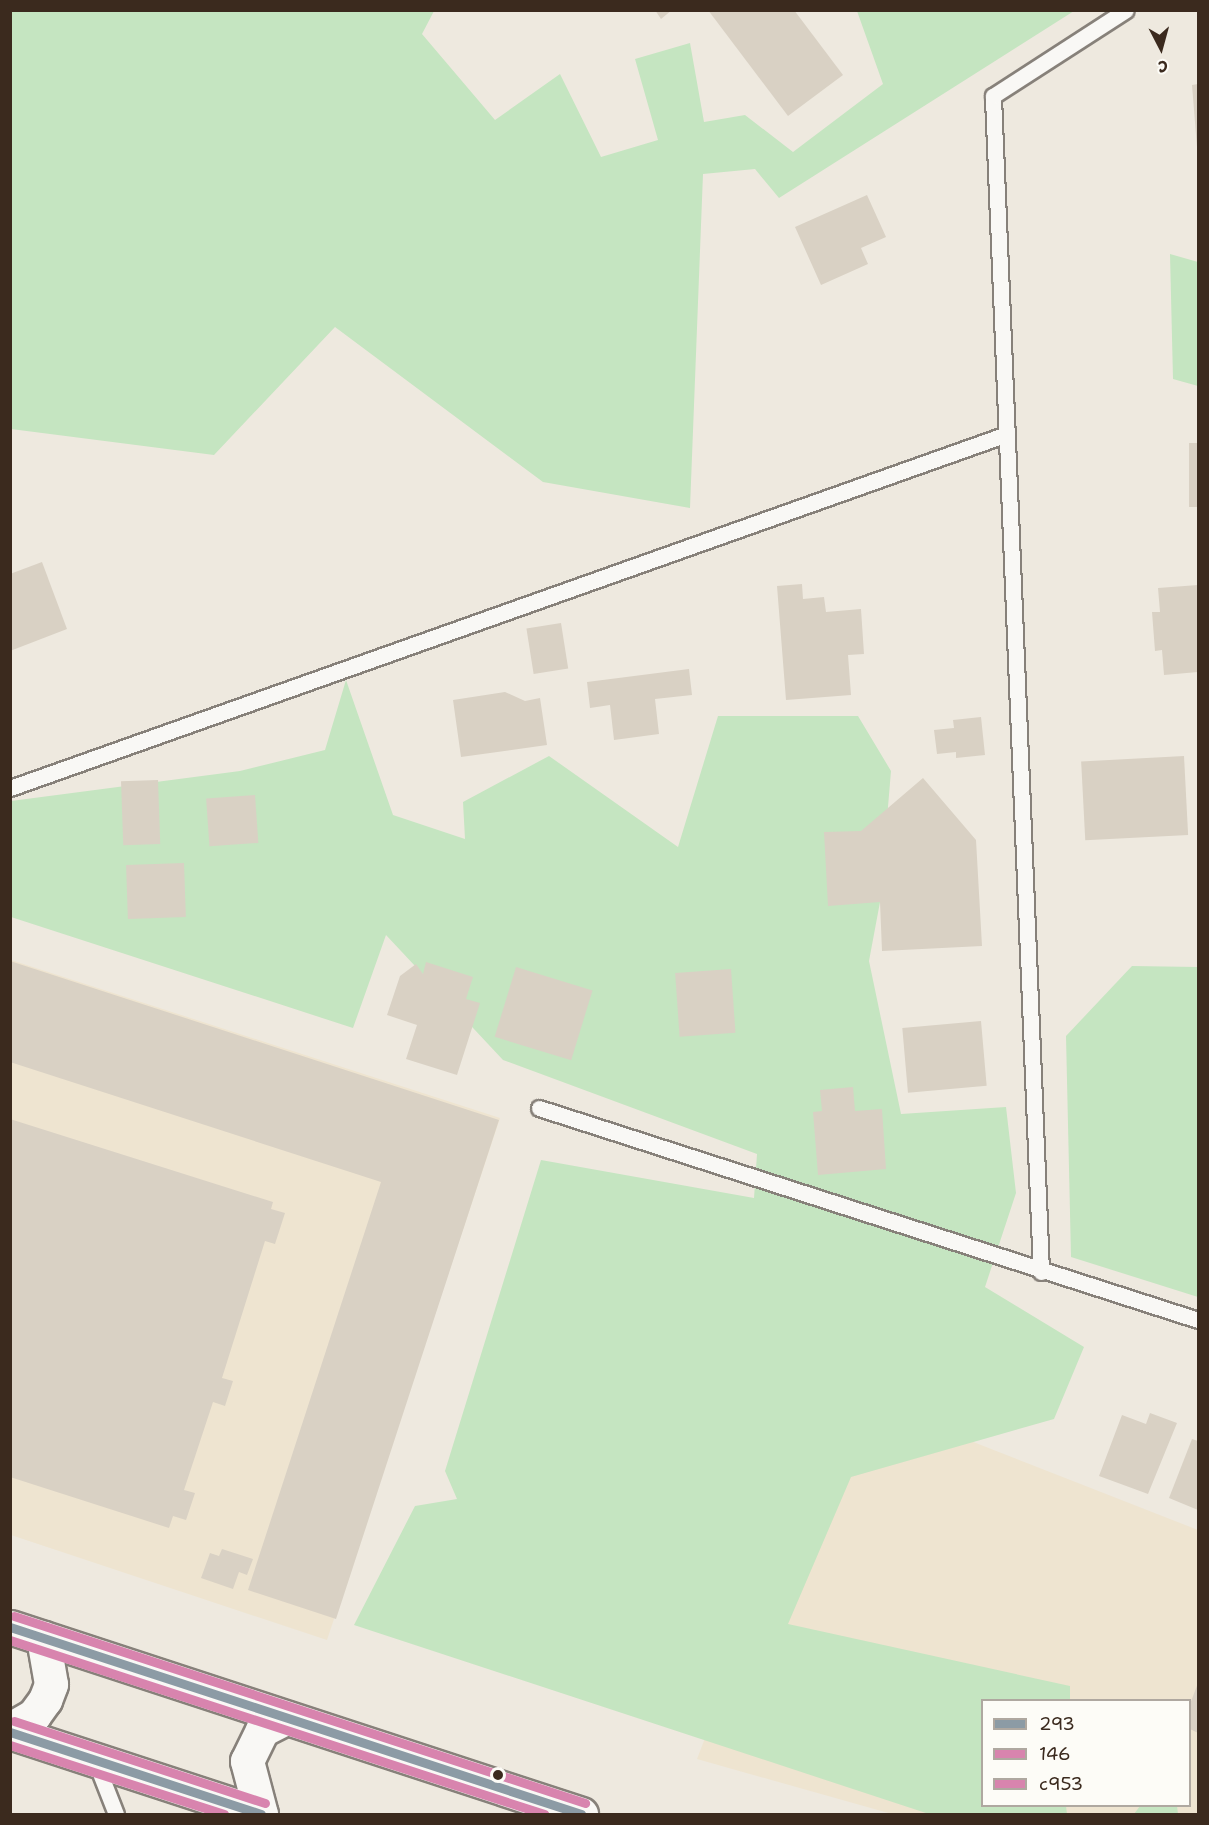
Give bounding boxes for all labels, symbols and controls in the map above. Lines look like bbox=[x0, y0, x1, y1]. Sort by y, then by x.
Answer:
north arrow bbox=[1131, 18, 1191, 78]
text: С bbox=[1157, 55, 1169, 77]
legend bbox=[981, 1699, 1191, 1807]
text: 293 bbox=[1039, 1712, 1075, 1736]
text: 146 bbox=[1039, 1742, 1071, 1766]
unlabelled marker bbox=[492, 1769, 504, 1781]
text: с953 bbox=[1039, 1772, 1083, 1796]

